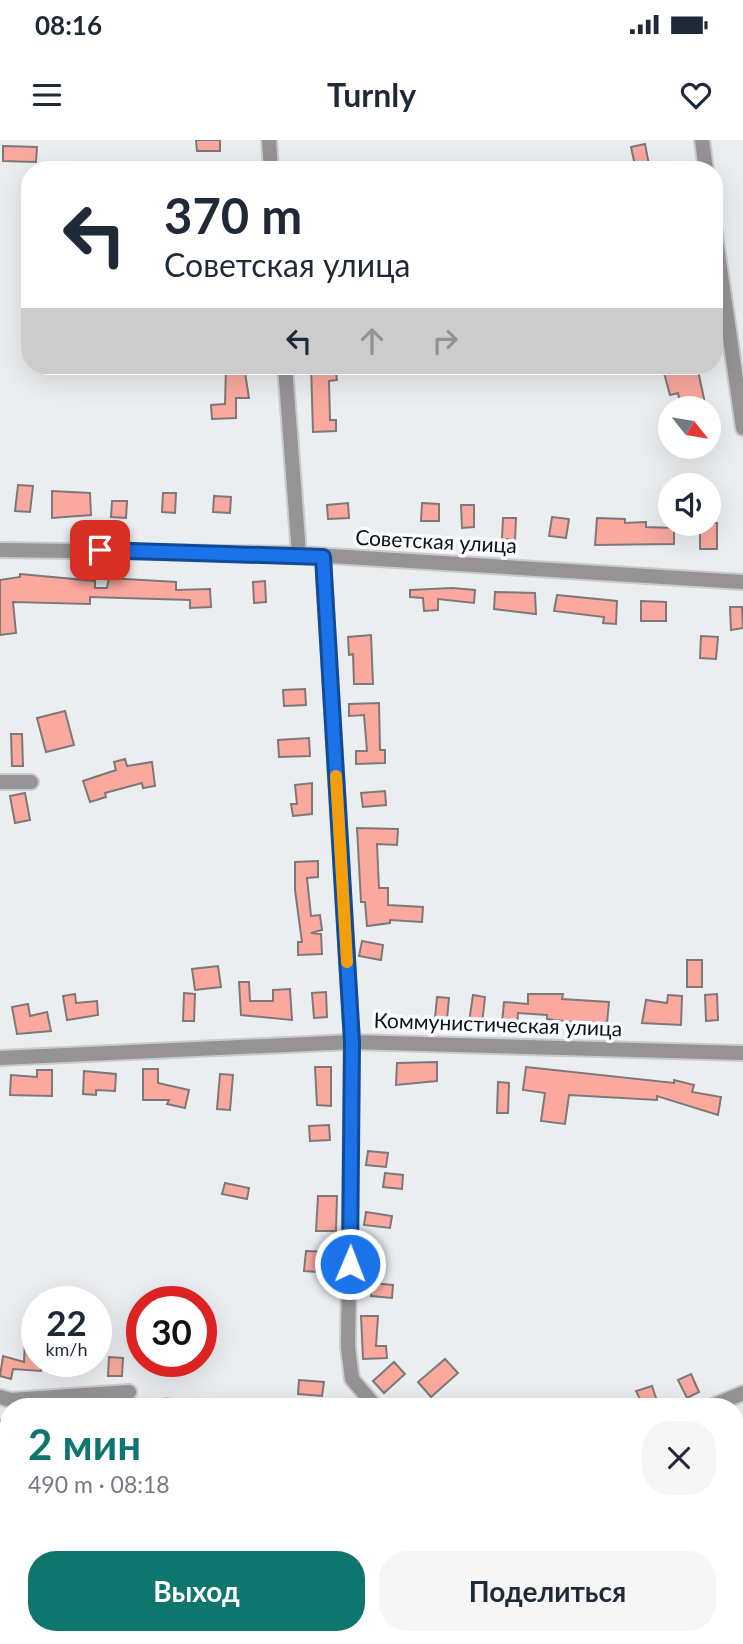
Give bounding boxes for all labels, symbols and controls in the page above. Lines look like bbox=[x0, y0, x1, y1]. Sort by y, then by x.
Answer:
text: 08:16 bbox=[35, 9, 102, 41]
text: Turnly bbox=[327, 75, 416, 114]
icon: menu bbox=[28, 76, 66, 114]
icon: heart bbox=[677, 76, 715, 114]
text: 370 m bbox=[164, 186, 302, 244]
icon: left bbox=[49, 189, 140, 280]
text: Советская улица bbox=[164, 245, 410, 284]
icon: left bbox=[280, 322, 318, 360]
icon: ahead bbox=[353, 322, 391, 360]
icon: right bbox=[426, 322, 464, 360]
north arrow bbox=[658, 396, 721, 458]
map controls bbox=[658, 396, 721, 536]
button: sound bbox=[658, 473, 721, 536]
pin bbox=[70, 520, 130, 580]
street label: Советская улица bbox=[355, 524, 517, 557]
icon: arrive bbox=[81, 531, 119, 569]
street label: Коммунистическая улица bbox=[373, 1007, 623, 1040]
position arrow bbox=[313, 1227, 387, 1301]
speed limit sign: 30 bbox=[126, 1286, 217, 1377]
text: 22 bbox=[46, 1301, 87, 1343]
text: km/h bbox=[45, 1338, 88, 1360]
text: 2 мин bbox=[28, 1419, 141, 1469]
button: close bbox=[642, 1421, 716, 1495]
text: 490 m · 08:18 bbox=[28, 1470, 170, 1498]
button: Выход bbox=[28, 1551, 365, 1631]
button: Поделиться bbox=[379, 1551, 716, 1631]

